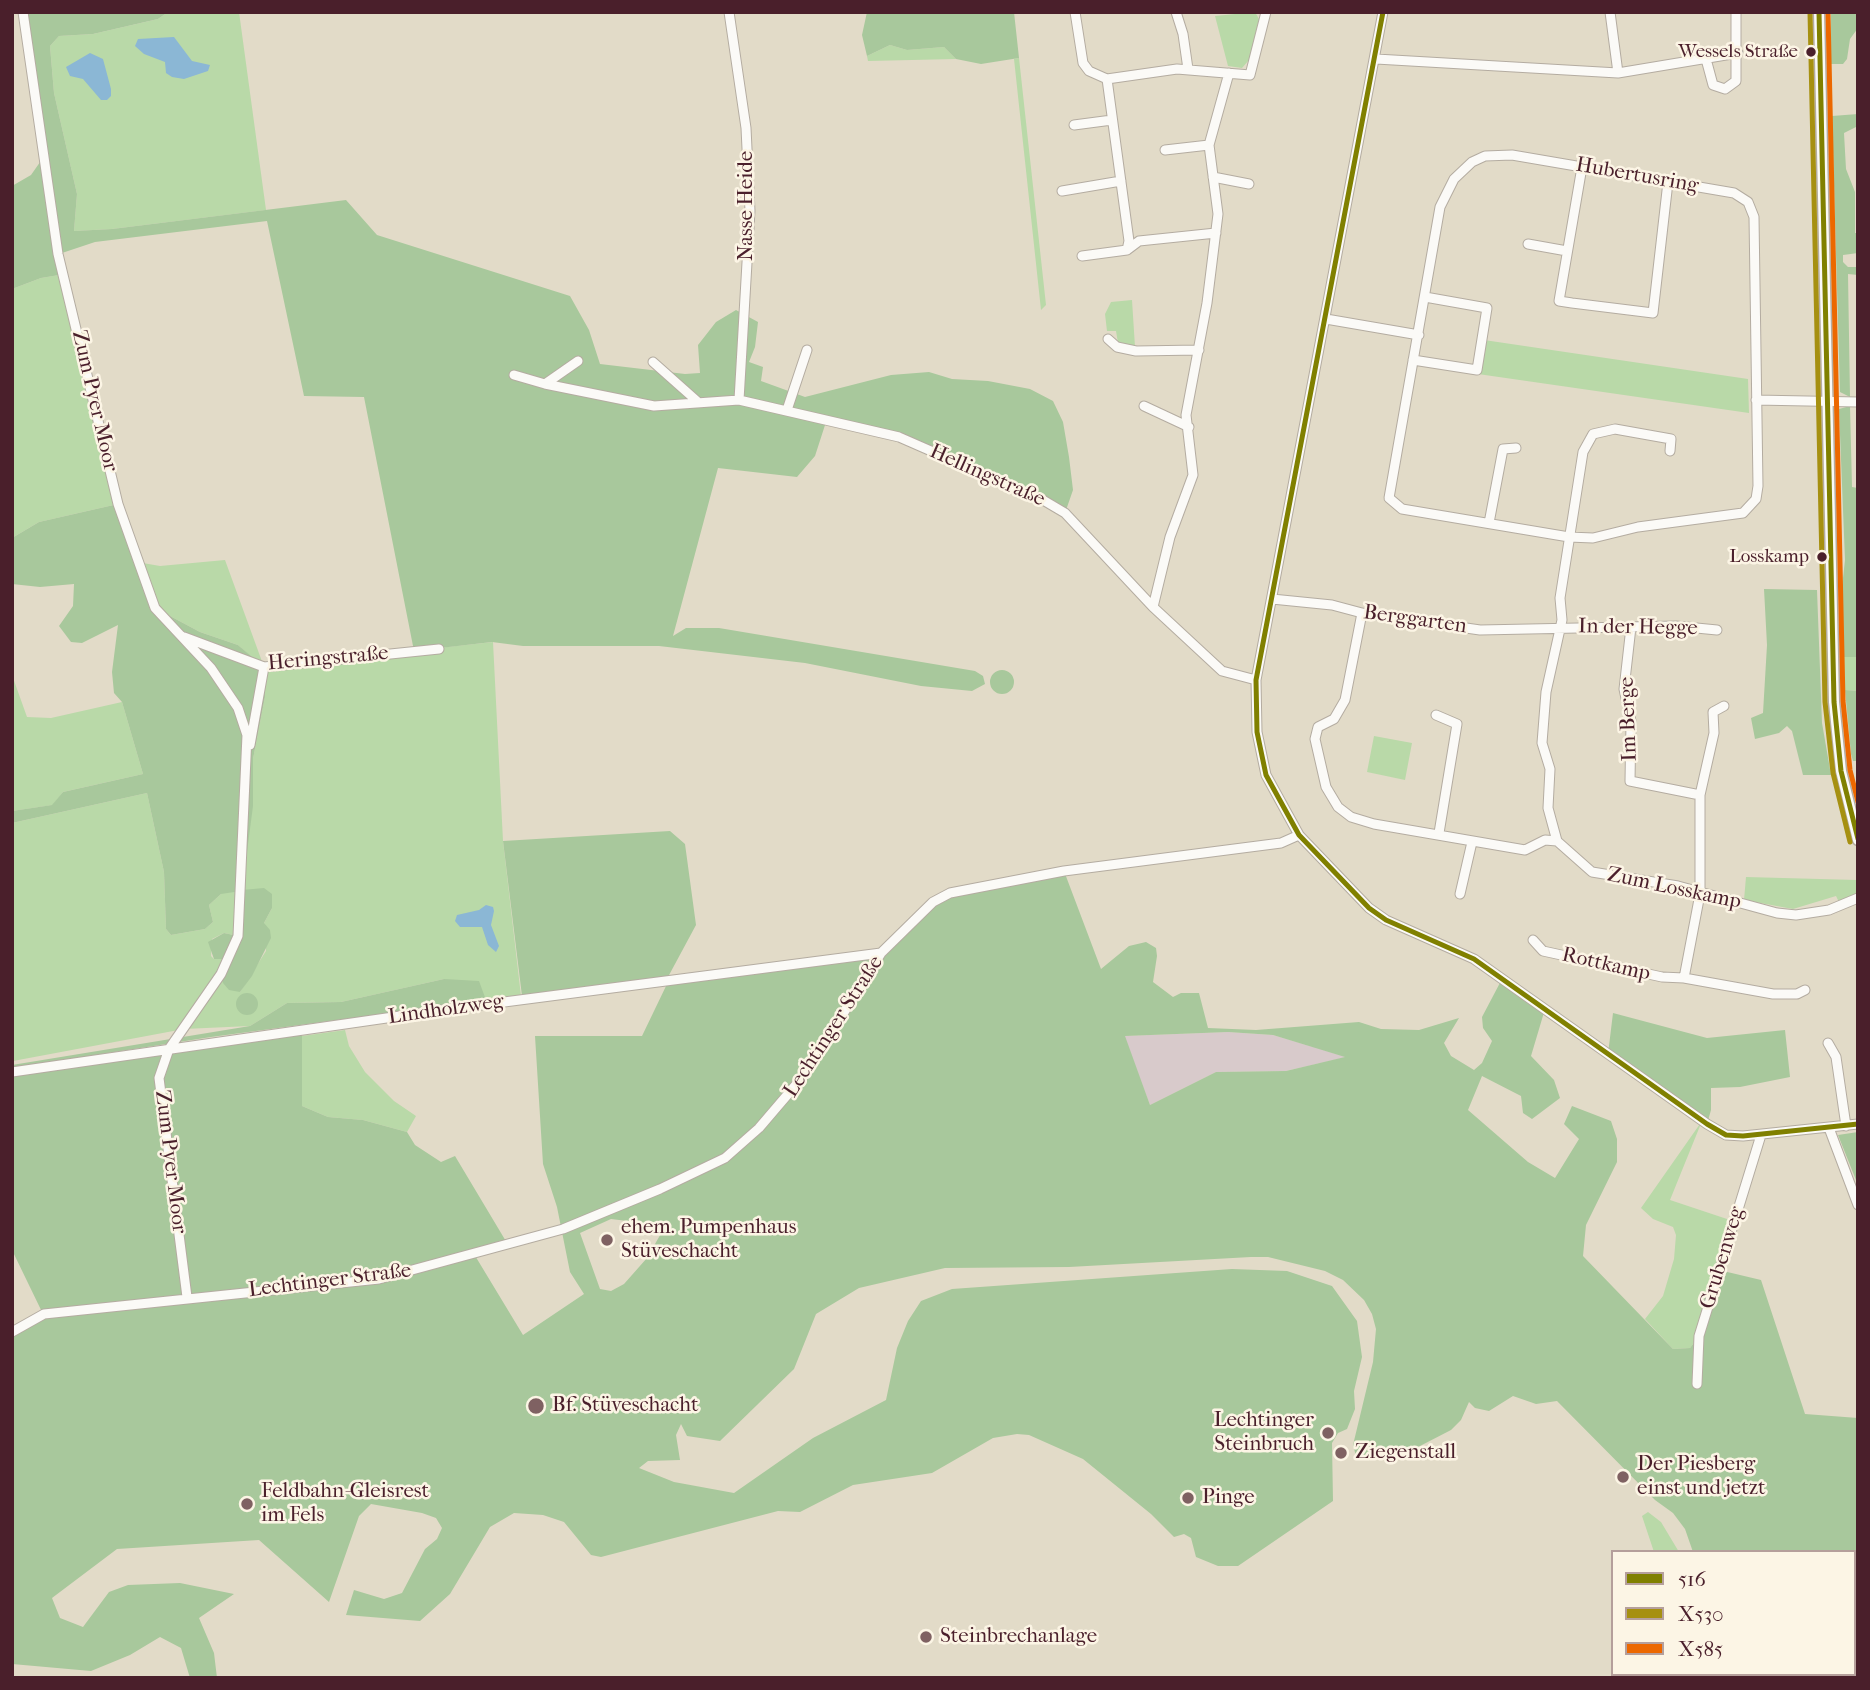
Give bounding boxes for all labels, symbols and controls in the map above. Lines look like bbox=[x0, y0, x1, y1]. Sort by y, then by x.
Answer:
place label: Wessels Straße bbox=[1678, 41, 1798, 63]
marker: Wessels Straße bbox=[1804, 45, 1818, 59]
street label: Nasse Heide bbox=[734, 151, 760, 261]
street label: Hubertusring bbox=[1574, 153, 1700, 199]
street label: Zum Pyer Moor bbox=[66, 328, 122, 474]
street label: Hellingstraße bbox=[925, 439, 1049, 513]
place label: Losskamp bbox=[1729, 546, 1809, 568]
marker: Losskamp bbox=[1815, 550, 1829, 564]
street label: Berggarten bbox=[1362, 600, 1468, 640]
street label: In der Hegge bbox=[1578, 614, 1698, 642]
street label: Heringstraße bbox=[267, 641, 389, 677]
street label: Im Berge bbox=[1615, 676, 1643, 762]
street label: Zum Losskamp bbox=[1605, 863, 1743, 915]
street label: Rottkamp bbox=[1559, 943, 1653, 987]
street label: Lechtinger Straße bbox=[779, 951, 889, 1103]
street label: Lindholzweg bbox=[387, 989, 505, 1031]
street label: Zum Pyer Moor bbox=[149, 1089, 191, 1235]
street label: Grubenweg bbox=[1696, 1204, 1750, 1312]
place label: ehem. Pumpenhaus Stüveschacht bbox=[621, 1215, 796, 1265]
marker: ehem. Pumpenhaus Stüveschacht bbox=[599, 1232, 615, 1248]
street label: Lechtinger Straße bbox=[247, 1259, 413, 1303]
place label: Bf. Stüveschacht bbox=[552, 1393, 698, 1419]
marker: Bf. Stüveschacht bbox=[526, 1396, 546, 1416]
place label: Lechtinger Steinbruch bbox=[1214, 1408, 1314, 1458]
marker: Lechtinger Steinbruch bbox=[1320, 1425, 1336, 1441]
place label: Ziegenstall bbox=[1355, 1440, 1456, 1466]
marker: Ziegenstall bbox=[1333, 1445, 1349, 1461]
place label: Der Piesberg einst und jetzt bbox=[1637, 1452, 1765, 1502]
marker: Der Piesberg einst und jetzt bbox=[1615, 1469, 1631, 1485]
place label: Feldbahn-Gleisrest im Fels bbox=[261, 1479, 429, 1529]
place label: Pinge bbox=[1202, 1485, 1255, 1511]
marker: Pinge bbox=[1180, 1490, 1196, 1506]
marker: Feldbahn-Gleisrest im Fels bbox=[239, 1496, 255, 1512]
legend bbox=[1611, 1550, 1856, 1676]
text: 516 bbox=[1678, 1567, 1706, 1591]
text: X530 bbox=[1678, 1602, 1724, 1626]
place label: Steinbrechanlage bbox=[940, 1624, 1097, 1650]
marker: Steinbrechanlage bbox=[918, 1629, 934, 1645]
text: X585 bbox=[1678, 1637, 1723, 1661]

